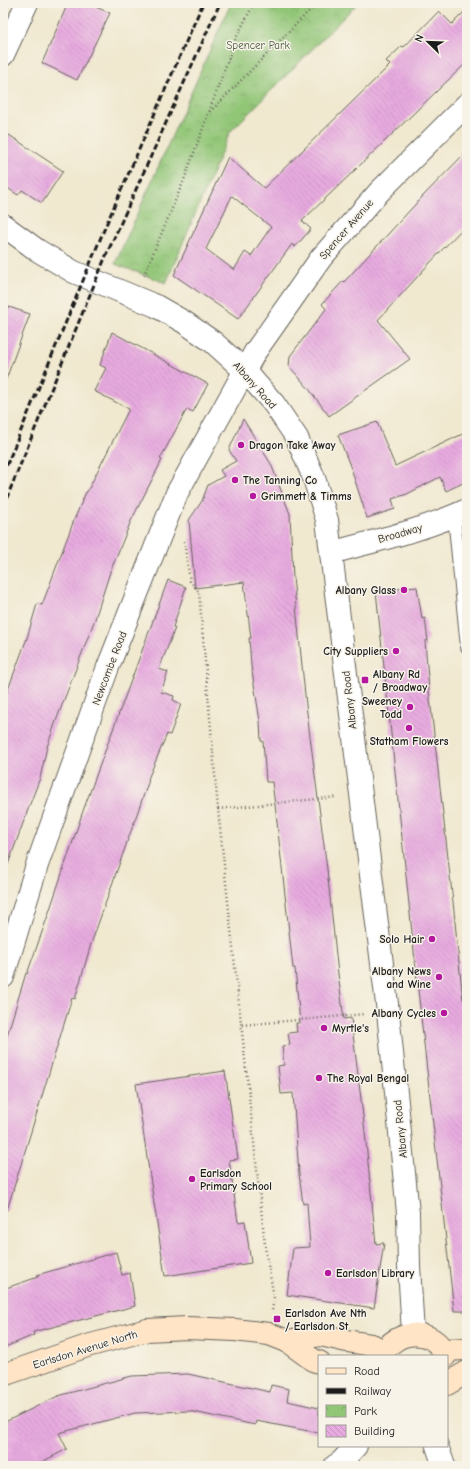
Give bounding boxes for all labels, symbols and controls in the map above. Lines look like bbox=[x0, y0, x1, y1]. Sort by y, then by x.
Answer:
north arrow bbox=[408, 22, 448, 62]
text: N bbox=[412, 32, 427, 44]
park label: Spencer Park bbox=[226, 39, 290, 52]
street label: Spencer Avenue bbox=[317, 196, 376, 262]
street label: Albany Road bbox=[230, 359, 279, 412]
place label: Dragon Take Away bbox=[249, 439, 336, 452]
marker: Dragon Take Away bbox=[236, 440, 246, 450]
place label: The Tanning Co bbox=[243, 474, 318, 487]
marker: The Tanning Co bbox=[230, 475, 240, 485]
place label: Grimmett & Timms bbox=[261, 490, 352, 503]
marker: Grimmett & Timms bbox=[248, 491, 258, 501]
street label: Broadway bbox=[377, 521, 424, 546]
place label: Albany Glass bbox=[336, 584, 396, 597]
marker: Albany Glass bbox=[399, 585, 409, 595]
street label: Newcombe Road bbox=[89, 629, 130, 707]
place label: City Suppliers bbox=[323, 645, 388, 658]
marker: City Suppliers bbox=[391, 646, 401, 656]
place label: Albany Rd / Broadway bbox=[373, 668, 427, 694]
street label: Albany Road bbox=[339, 670, 360, 730]
marker: Albany Rd / Broadway bbox=[360, 675, 370, 685]
place label: Sweeney Todd bbox=[362, 695, 402, 721]
marker: Sweeney Todd bbox=[405, 702, 415, 712]
marker: Statham Flowers bbox=[404, 723, 414, 733]
place label: Statham Flowers bbox=[370, 735, 449, 748]
place label: Solo Hair bbox=[380, 933, 425, 946]
marker: Solo Hair bbox=[427, 934, 437, 944]
place label: Albany News and Wine bbox=[372, 965, 432, 991]
marker: Albany News and Wine bbox=[434, 972, 444, 982]
place label: Albany Cycles bbox=[372, 1007, 436, 1020]
marker: Albany Cycles bbox=[439, 1008, 449, 1018]
place label: Myrtle's bbox=[332, 1022, 369, 1035]
marker: Myrtle's bbox=[319, 1023, 329, 1033]
place label: The Royal Bengal bbox=[327, 1072, 409, 1085]
marker: The Royal Bengal bbox=[314, 1073, 324, 1083]
street label: Albany Road bbox=[391, 1099, 410, 1159]
place label: Earlsdon Primary School bbox=[200, 1167, 272, 1193]
marker: Earlsdon Primary School bbox=[187, 1174, 197, 1184]
place label: Earlsdon Library bbox=[336, 1267, 414, 1280]
marker: Earlsdon Library bbox=[323, 1268, 333, 1278]
place label: Earlsdon Ave Nth / Earlsdon St bbox=[285, 1307, 367, 1333]
marker: Earlsdon Ave Nth / Earlsdon St bbox=[272, 1314, 282, 1324]
street label: Earlsdon Avenue North bbox=[31, 1327, 139, 1372]
legend bbox=[318, 1355, 448, 1447]
text: Road bbox=[354, 1364, 380, 1378]
text: Railway bbox=[354, 1384, 392, 1398]
text: Park bbox=[354, 1404, 377, 1418]
text: Building bbox=[354, 1424, 395, 1438]

